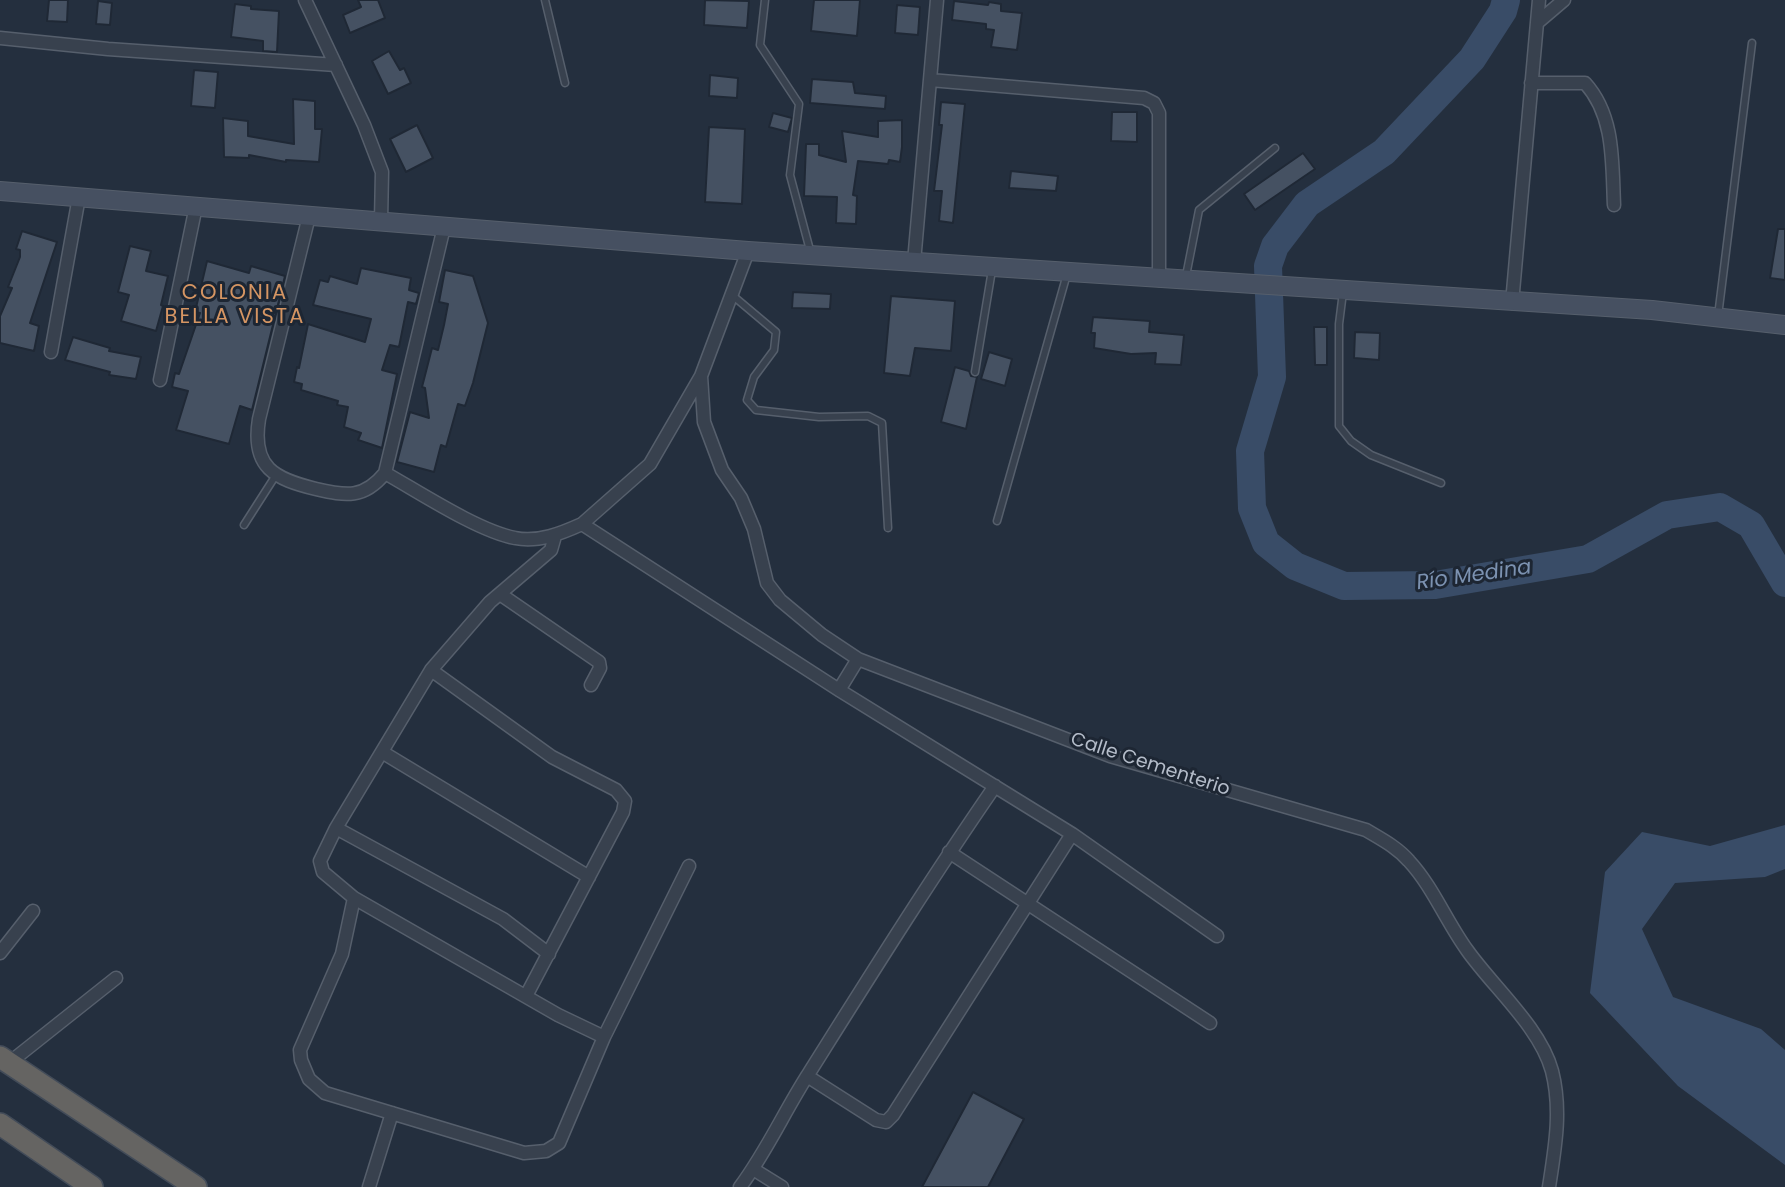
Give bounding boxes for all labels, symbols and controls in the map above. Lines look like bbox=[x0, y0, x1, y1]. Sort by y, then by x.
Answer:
district label: COLONIA BELLA VISTA bbox=[166, 281, 304, 331]
water label: Río Medina bbox=[1415, 555, 1533, 597]
street label: Calle Cementerio bbox=[1067, 728, 1233, 802]

